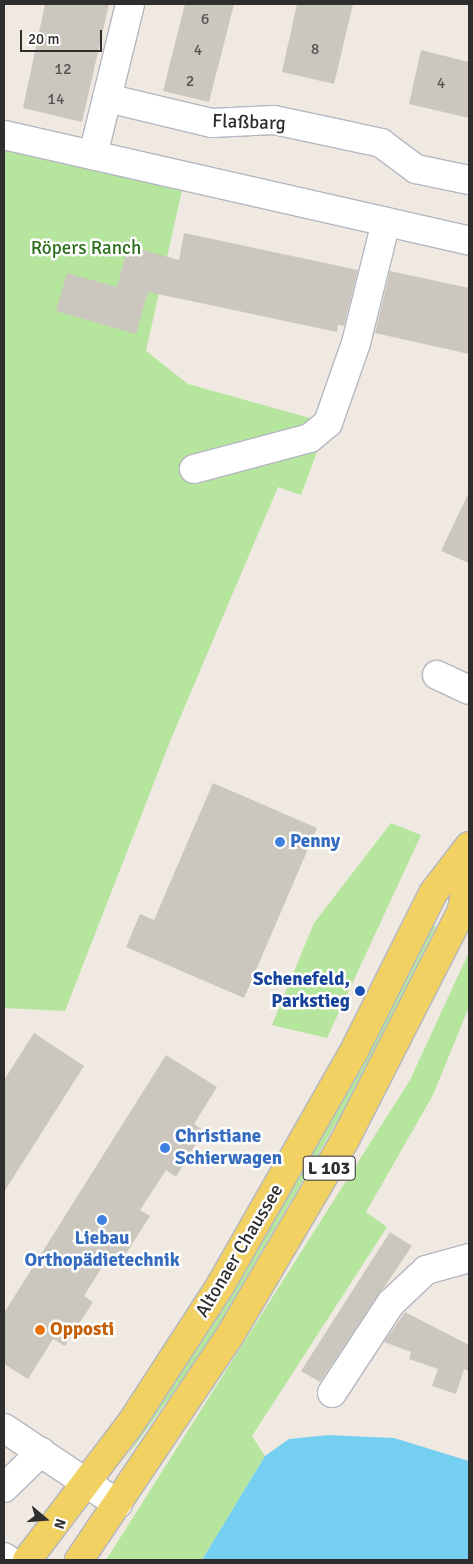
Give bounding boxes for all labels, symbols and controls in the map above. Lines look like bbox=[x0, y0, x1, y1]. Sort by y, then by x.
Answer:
house number: 6 bbox=[201, 9, 209, 29]
scale bar bbox=[22, 20, 105, 52]
text: 20 m bbox=[28, 30, 59, 48]
house number: 8 bbox=[311, 39, 319, 59]
house number: 4 bbox=[194, 40, 202, 60]
house number: 12 bbox=[54, 59, 72, 79]
house number: 2 bbox=[186, 71, 194, 91]
house number: 4 bbox=[437, 73, 445, 93]
house number: 14 bbox=[47, 89, 65, 109]
street label: Flaßbarg bbox=[212, 110, 286, 136]
park label: Röpers Ranch bbox=[31, 238, 141, 260]
place label: Penny bbox=[290, 831, 340, 853]
marker: Penny bbox=[274, 836, 286, 848]
place label: Schenefeld, Parkstieg bbox=[253, 969, 350, 1013]
marker: Schenefeld, Parkstieg bbox=[354, 985, 366, 997]
place label: Christiane Schierwagen bbox=[175, 1126, 282, 1170]
marker: Christiane Schierwagen bbox=[159, 1142, 171, 1154]
road number: L 103 bbox=[302, 1152, 356, 1184]
street label: Altonaer Chaussee bbox=[191, 1180, 289, 1322]
marker: Liebau Orthopädietechnik bbox=[96, 1214, 108, 1226]
place label: Liebau Orthopädietechnik bbox=[24, 1228, 180, 1272]
place label: Opposti bbox=[50, 1319, 114, 1341]
marker: Opposti bbox=[34, 1324, 46, 1336]
north arrow bbox=[20, 1494, 70, 1544]
text: N bbox=[50, 1517, 69, 1531]

